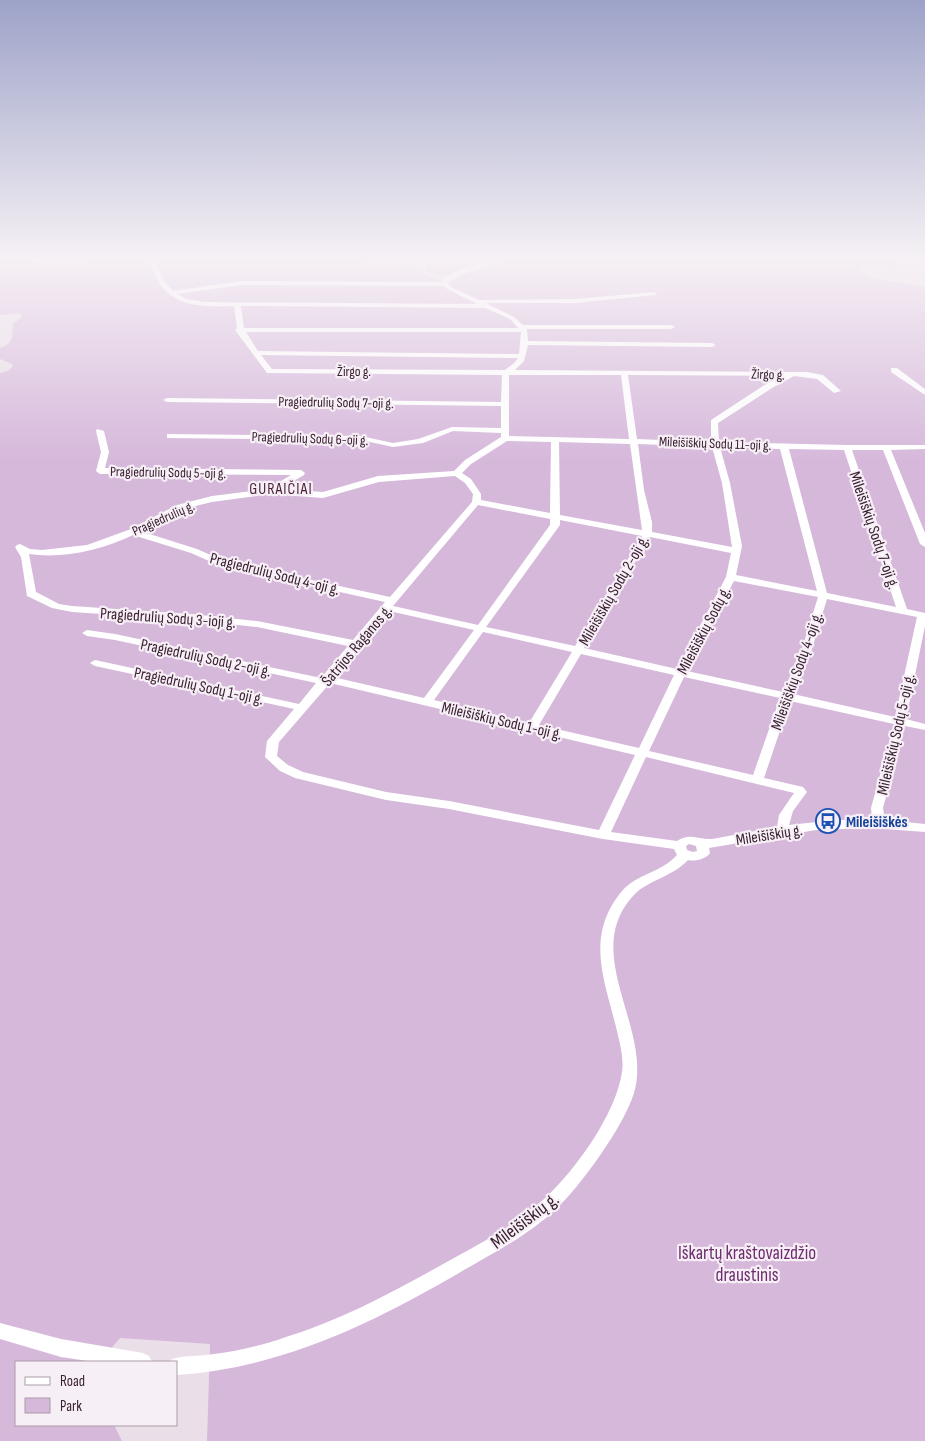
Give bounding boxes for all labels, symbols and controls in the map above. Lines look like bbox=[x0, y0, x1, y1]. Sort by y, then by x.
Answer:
street label: Žirgo g. bbox=[337, 363, 371, 380]
street label: Žirgo g. bbox=[751, 365, 785, 384]
street label: Pragiedrulių Sodų 7-oji g. bbox=[278, 393, 394, 412]
street label: Pragiedrulių Sodų 6-oji g. bbox=[251, 428, 369, 449]
street label: Mileišiškių Sodų 11-oji g. bbox=[658, 433, 771, 454]
street label: Pragiedrulių Sodų 5-oji g. bbox=[110, 463, 226, 482]
street label: Mileišiškių Sodų 7-oji g. bbox=[845, 469, 903, 592]
district label: GURAIČIAI bbox=[249, 480, 313, 499]
street label: Pragiedrulių g. bbox=[129, 497, 197, 540]
street label: Mileišiškių Sodų 2-oji g. bbox=[575, 532, 654, 649]
street label: Pragiedrulių Sodų 4-oji g. bbox=[208, 549, 341, 600]
street label: Mileišiškių Sodų g. bbox=[673, 584, 735, 678]
street label: Šatrijos Raganos g. bbox=[318, 602, 397, 690]
street label: Pragiedrulių Sodų 3-ioji g. bbox=[99, 604, 236, 633]
street label: Mileišiškių Sodų 4-oji g. bbox=[767, 610, 828, 733]
street label: Pragiedrulių Sodų 2-oji g. bbox=[139, 635, 273, 682]
street label: Pragiedrulių Sodų 1-oji g. bbox=[132, 663, 265, 709]
street label: Mileišiškių Sodų 5-oji g. bbox=[873, 672, 920, 797]
street label: Mileišiškių Sodų 1-oji g. bbox=[440, 698, 564, 745]
bus stop icon: Mileišiškės bbox=[815, 808, 841, 834]
place label: Mileišiškės bbox=[846, 813, 908, 832]
street label: Mileišiškių g. bbox=[735, 821, 804, 850]
street label: Mileišiškių g. bbox=[486, 1188, 564, 1254]
park label: Iškartų kraštovaizdžio draustinis bbox=[678, 1242, 816, 1287]
legend bbox=[15, 1361, 178, 1426]
text: Road bbox=[60, 1372, 85, 1391]
text: Park bbox=[60, 1397, 82, 1416]

